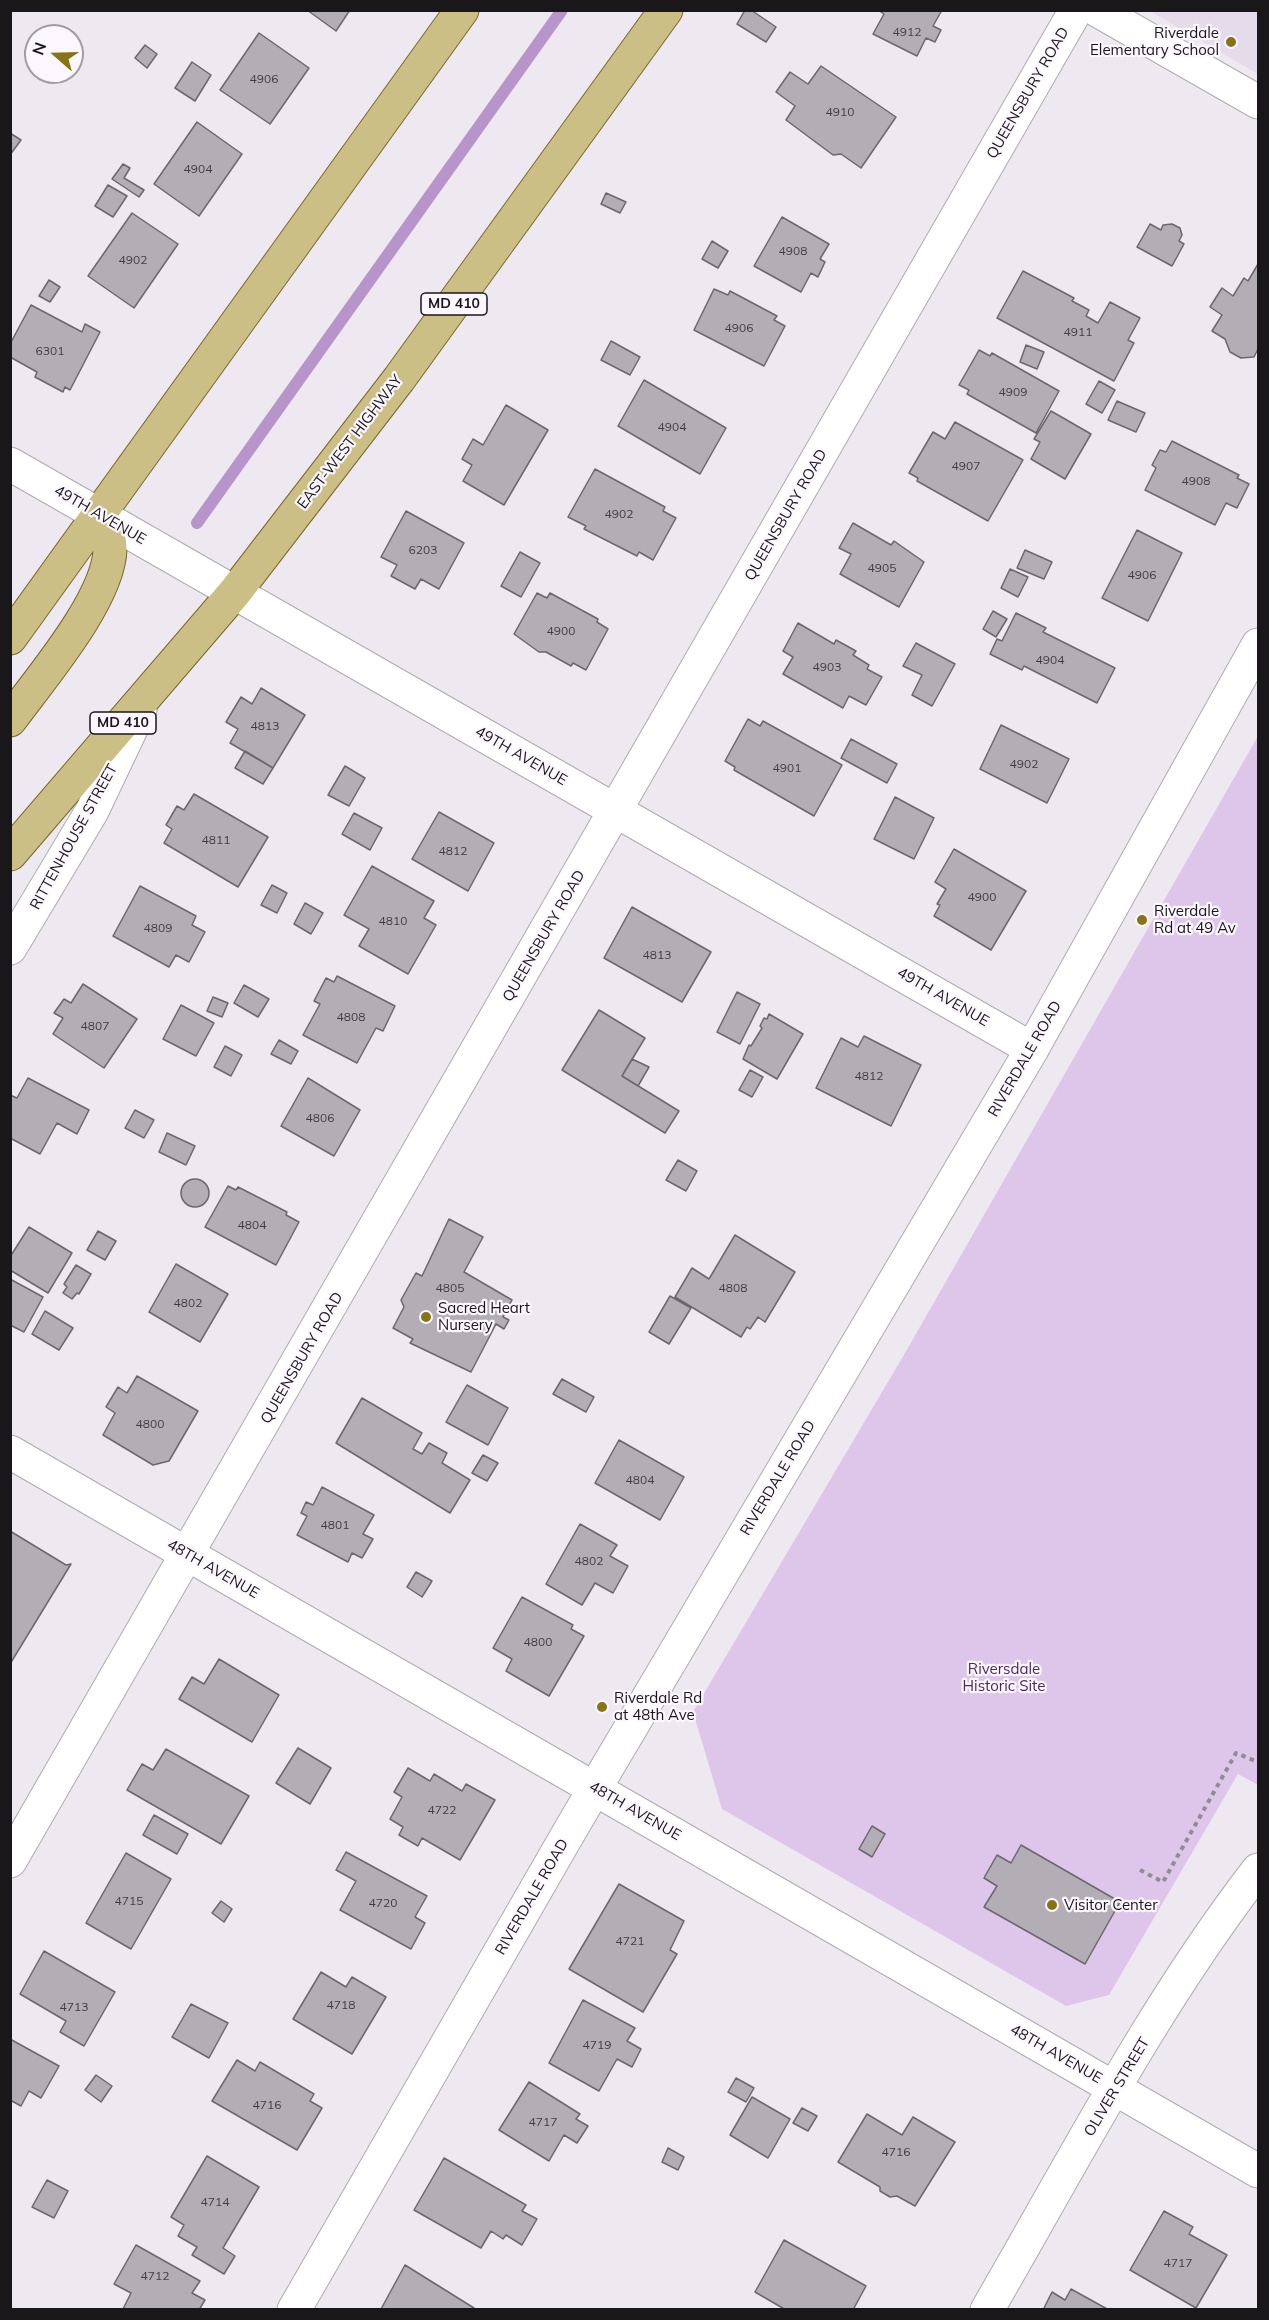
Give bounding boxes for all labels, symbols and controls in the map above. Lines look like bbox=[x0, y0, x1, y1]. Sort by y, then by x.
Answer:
north arrow bbox=[24, 24, 84, 84]
street label: QUEENSBURY ROAD bbox=[983, 24, 1073, 162]
place label: Riverdale Elementary School bbox=[1090, 24, 1219, 59]
house number: 4912 bbox=[893, 25, 921, 39]
marker: Riverdale Elementary School bbox=[1224, 35, 1238, 49]
text: N bbox=[27, 39, 50, 58]
house number: 4906 bbox=[250, 72, 278, 86]
house number: 4910 bbox=[826, 105, 854, 119]
house number: 4904 bbox=[184, 162, 212, 176]
house number: 4908 bbox=[779, 244, 807, 258]
house number: 4902 bbox=[119, 253, 147, 267]
road number: MD 410 bbox=[421, 293, 487, 315]
house number: 4906 bbox=[725, 321, 753, 335]
house number: 4911 bbox=[1064, 325, 1092, 339]
house number: 6301 bbox=[36, 344, 64, 358]
street label: EAST-WEST HIGHWAY bbox=[294, 371, 406, 513]
house number: 4909 bbox=[999, 385, 1027, 399]
house number: 4904 bbox=[658, 420, 686, 434]
street label: QUEENSBURY ROAD bbox=[741, 446, 831, 584]
house number: 4907 bbox=[952, 459, 980, 473]
house number: 4908 bbox=[1182, 474, 1210, 488]
street label: 49TH AVENUE bbox=[51, 481, 149, 549]
house number: 4902 bbox=[605, 507, 633, 521]
house number: 6203 bbox=[409, 543, 437, 557]
house number: 4905 bbox=[868, 561, 896, 575]
house number: 4906 bbox=[1128, 568, 1156, 582]
house number: 4900 bbox=[547, 624, 575, 638]
house number: 4904 bbox=[1036, 653, 1064, 667]
house number: 4903 bbox=[813, 660, 841, 674]
road number: MD 410 bbox=[90, 712, 156, 734]
house number: 4813 bbox=[251, 719, 279, 733]
street label: 49TH AVENUE bbox=[472, 722, 570, 790]
house number: 4902 bbox=[1010, 757, 1038, 771]
street label: RITTENHOUSE STREET bbox=[26, 761, 122, 913]
house number: 4901 bbox=[773, 761, 801, 775]
house number: 4811 bbox=[202, 833, 230, 847]
house number: 4812 bbox=[439, 844, 467, 858]
street label: QUEENSBURY ROAD bbox=[499, 867, 589, 1005]
house number: 4900 bbox=[968, 890, 996, 904]
place label: Riverdale Rd at 49 Av bbox=[1154, 902, 1236, 937]
marker: Riverdale Rd at 49 Av bbox=[1135, 913, 1149, 927]
house number: 4810 bbox=[379, 914, 407, 928]
house number: 4809 bbox=[144, 921, 172, 935]
house number: 4813 bbox=[643, 948, 671, 962]
street label: 49TH AVENUE bbox=[894, 963, 992, 1031]
street label: RIVERDALE ROAD bbox=[985, 998, 1065, 1120]
house number: 4808 bbox=[337, 1010, 365, 1024]
house number: 4807 bbox=[81, 1019, 109, 1033]
house number: 4812 bbox=[855, 1069, 883, 1083]
house number: 4806 bbox=[306, 1111, 334, 1125]
house number: 4804 bbox=[238, 1218, 266, 1232]
house number: 4805 bbox=[436, 1281, 464, 1295]
house number: 4808 bbox=[719, 1281, 747, 1295]
street label: QUEENSBURY ROAD bbox=[257, 1289, 347, 1427]
house number: 4802 bbox=[174, 1296, 202, 1310]
place label: Sacred Heart Nursery bbox=[438, 1299, 530, 1334]
marker: Sacred Heart Nursery bbox=[419, 1310, 433, 1324]
house number: 4800 bbox=[136, 1417, 164, 1431]
street label: RIVERDALE ROAD bbox=[737, 1417, 819, 1539]
house number: 4804 bbox=[626, 1473, 654, 1487]
house number: 4801 bbox=[321, 1518, 349, 1532]
street label: 48TH AVENUE bbox=[164, 1535, 262, 1603]
house number: 4802 bbox=[575, 1554, 603, 1568]
house number: 4800 bbox=[524, 1635, 552, 1649]
park label: Riversdale Historic Site bbox=[963, 1660, 1045, 1695]
place label: Riverdale Rd at 48th Ave bbox=[614, 1689, 702, 1724]
marker: Riverdale Rd at 48th Ave bbox=[595, 1700, 609, 1714]
street label: 48TH AVENUE bbox=[586, 1777, 684, 1845]
house number: 4722 bbox=[428, 1803, 456, 1817]
street label: RIVERDALE ROAD bbox=[492, 1836, 572, 1958]
house number: 4715 bbox=[115, 1894, 143, 1908]
house number: 4720 bbox=[369, 1896, 397, 1910]
place label: Visitor Center bbox=[1064, 1896, 1158, 1914]
marker: Visitor Center bbox=[1045, 1898, 1059, 1912]
house number: 4721 bbox=[616, 1934, 644, 1948]
house number: 4718 bbox=[327, 1998, 355, 2012]
house number: 4713 bbox=[60, 2000, 88, 2014]
street label: 48TH AVENUE bbox=[1007, 2020, 1105, 2088]
street label: OLIVER STREET bbox=[1080, 2034, 1154, 2140]
house number: 4719 bbox=[583, 2038, 611, 2052]
house number: 4716 bbox=[253, 2098, 281, 2112]
house number: 4717 bbox=[529, 2115, 557, 2129]
house number: 4716 bbox=[882, 2145, 910, 2159]
house number: 4714 bbox=[201, 2195, 229, 2209]
house number: 4717 bbox=[1164, 2256, 1192, 2270]
house number: 4712 bbox=[141, 2269, 169, 2283]

